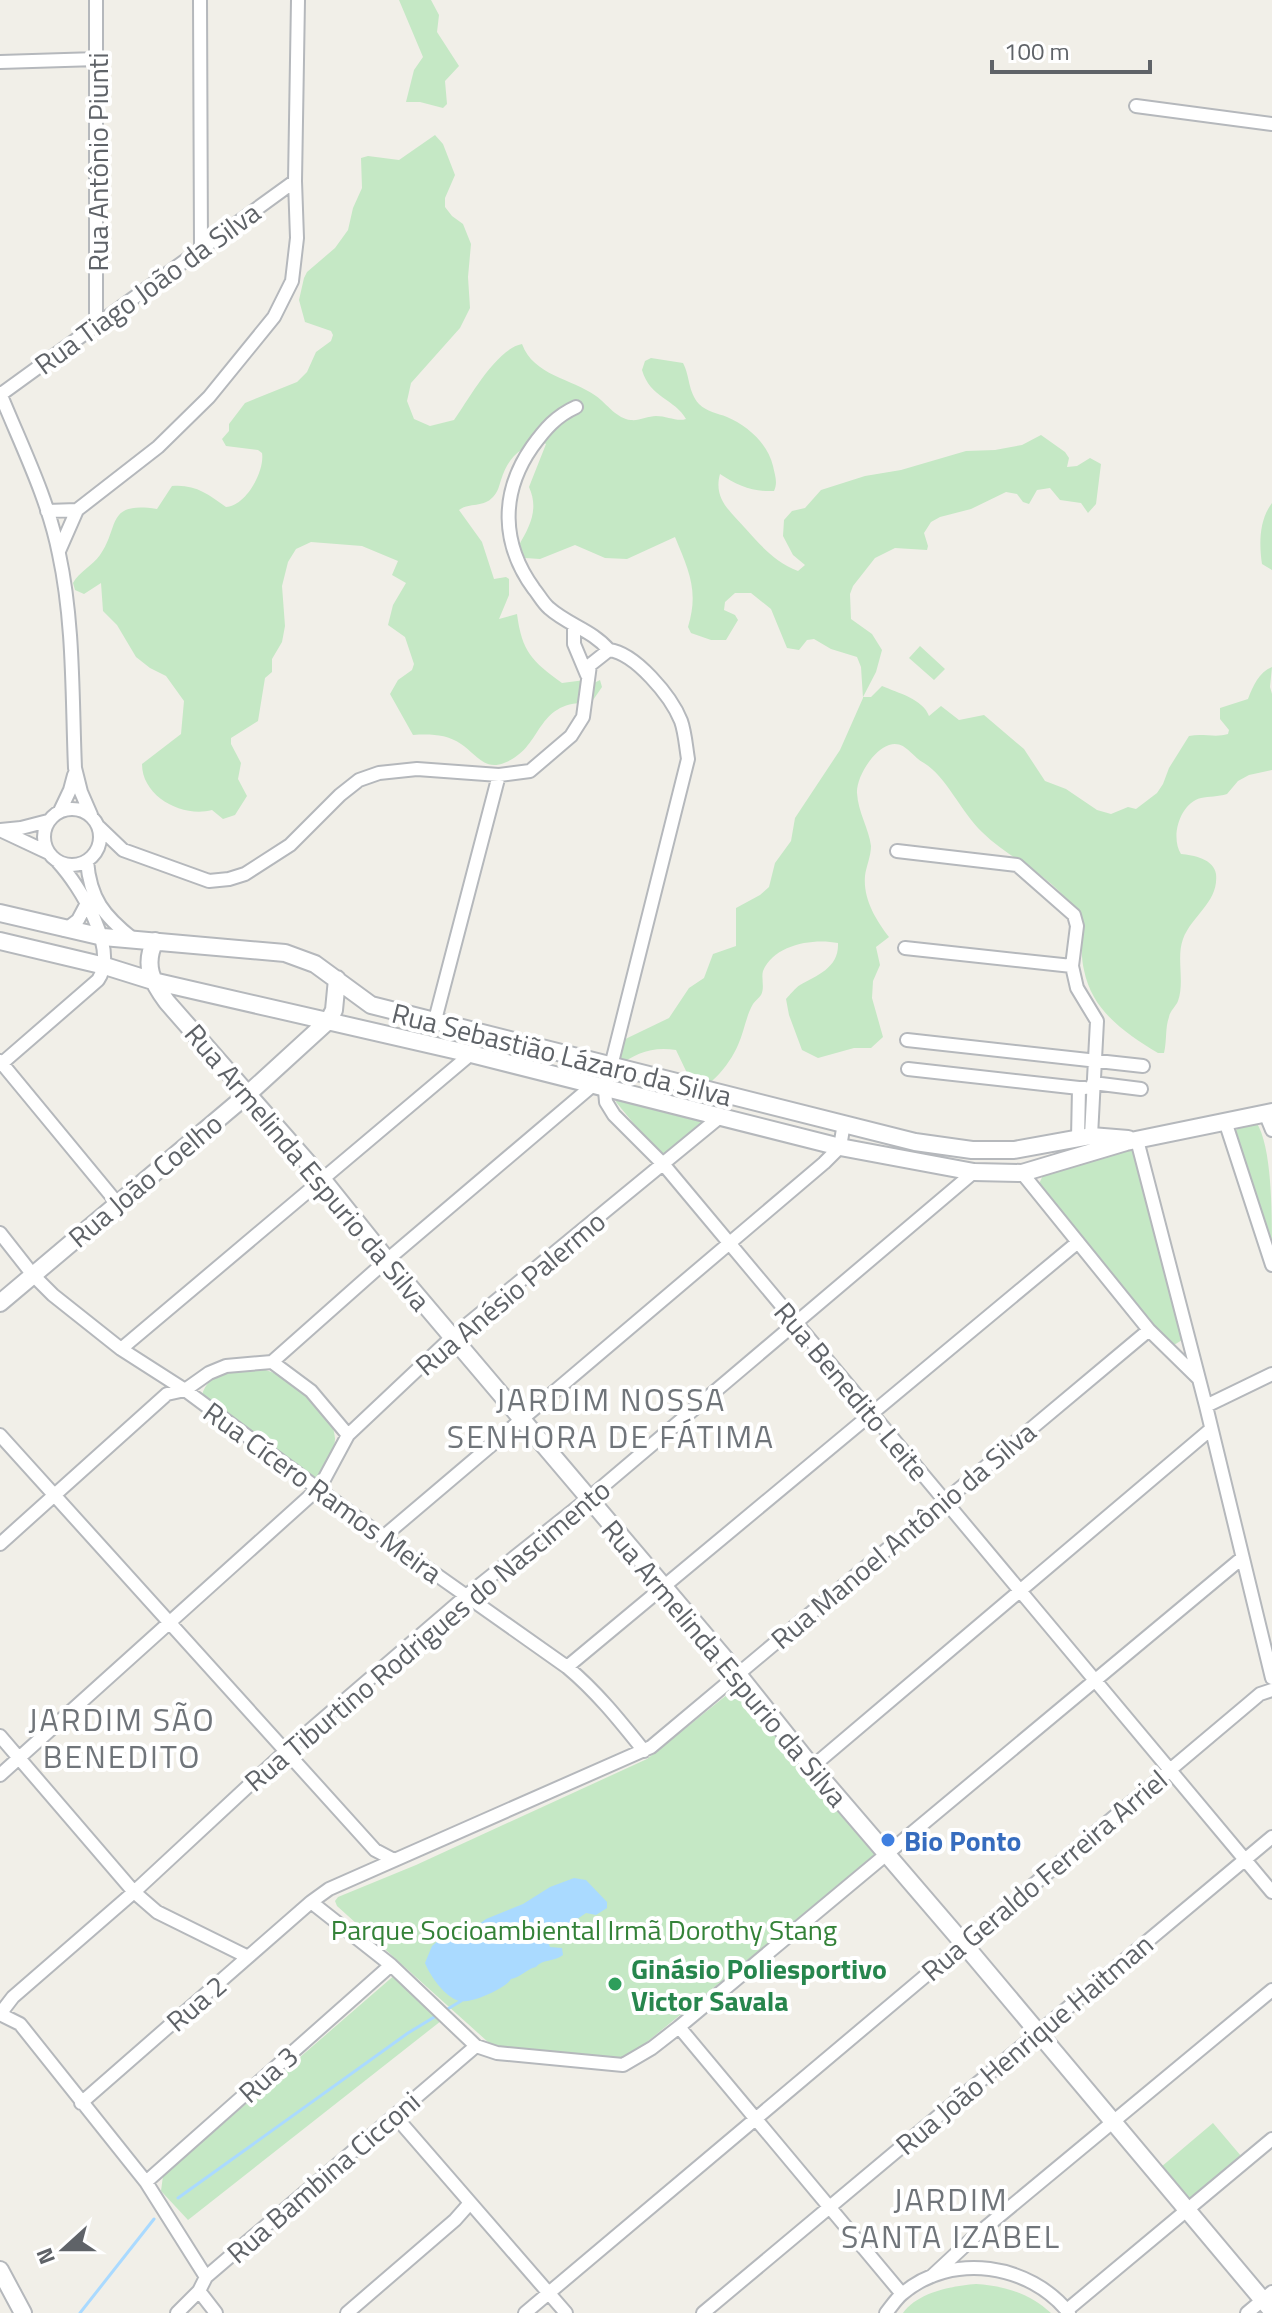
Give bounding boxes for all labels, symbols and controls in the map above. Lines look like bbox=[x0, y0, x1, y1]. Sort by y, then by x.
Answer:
scale bar bbox=[992, 24, 1150, 74]
text: 100 m bbox=[1004, 33, 1070, 69]
street label: Rua Antônio Piunti bbox=[76, 52, 119, 272]
street label: Rua Tiago João da Silva bbox=[25, 191, 269, 385]
street label: Rua Sebastião Lázaro da Silva bbox=[388, 991, 736, 1117]
street label: Rua Armelinda Espurio da Silva bbox=[175, 1014, 441, 1320]
street label: Rua João Coelho bbox=[58, 1102, 232, 1258]
street label: Rua Anésio Palermo bbox=[405, 1200, 615, 1386]
street label: Rua Benedito Leite bbox=[764, 1292, 940, 1490]
district label: JARDIM NOSSA SENHORA DE FÁTIMA bbox=[447, 1375, 775, 1460]
street label: Rua Cícero Ramos Meira bbox=[195, 1391, 451, 1593]
street label: Rua Manoel Antônio da Silva bbox=[761, 1411, 1045, 1659]
street label: Rua Tiburtino Rodrigues do Nascimento bbox=[235, 1469, 619, 1801]
street label: Rua Armelinda Espurio da Silva bbox=[592, 1510, 858, 1816]
district label: JARDIM SÃO BENEDITO bbox=[28, 1695, 216, 1780]
street label: Rua Geraldo Ferreira Arriel bbox=[911, 1759, 1177, 1991]
place label: Bio Ponto bbox=[904, 1819, 1021, 1862]
marker: Bio Ponto bbox=[879, 1831, 897, 1849]
park label: Parque Socioambiental Irmã Dorothy Stang bbox=[331, 1908, 837, 1951]
street label: Rua João Henrique Haitman bbox=[886, 1923, 1162, 2165]
place label: Ginásio Poliesportivo Victor Savala bbox=[631, 1947, 887, 2022]
street label: Rua 2 bbox=[156, 1964, 236, 2042]
marker: Ginásio Poliesportivo Victor Savala bbox=[606, 1975, 624, 1993]
street label: Rua 3 bbox=[228, 2035, 308, 2113]
street label: Rua Bambina Cicconi bbox=[217, 2081, 429, 2273]
district label: JARDIM SANTA IZABEL bbox=[841, 2175, 1061, 2260]
north arrow bbox=[24, 2209, 104, 2289]
text: N bbox=[27, 2243, 64, 2269]

